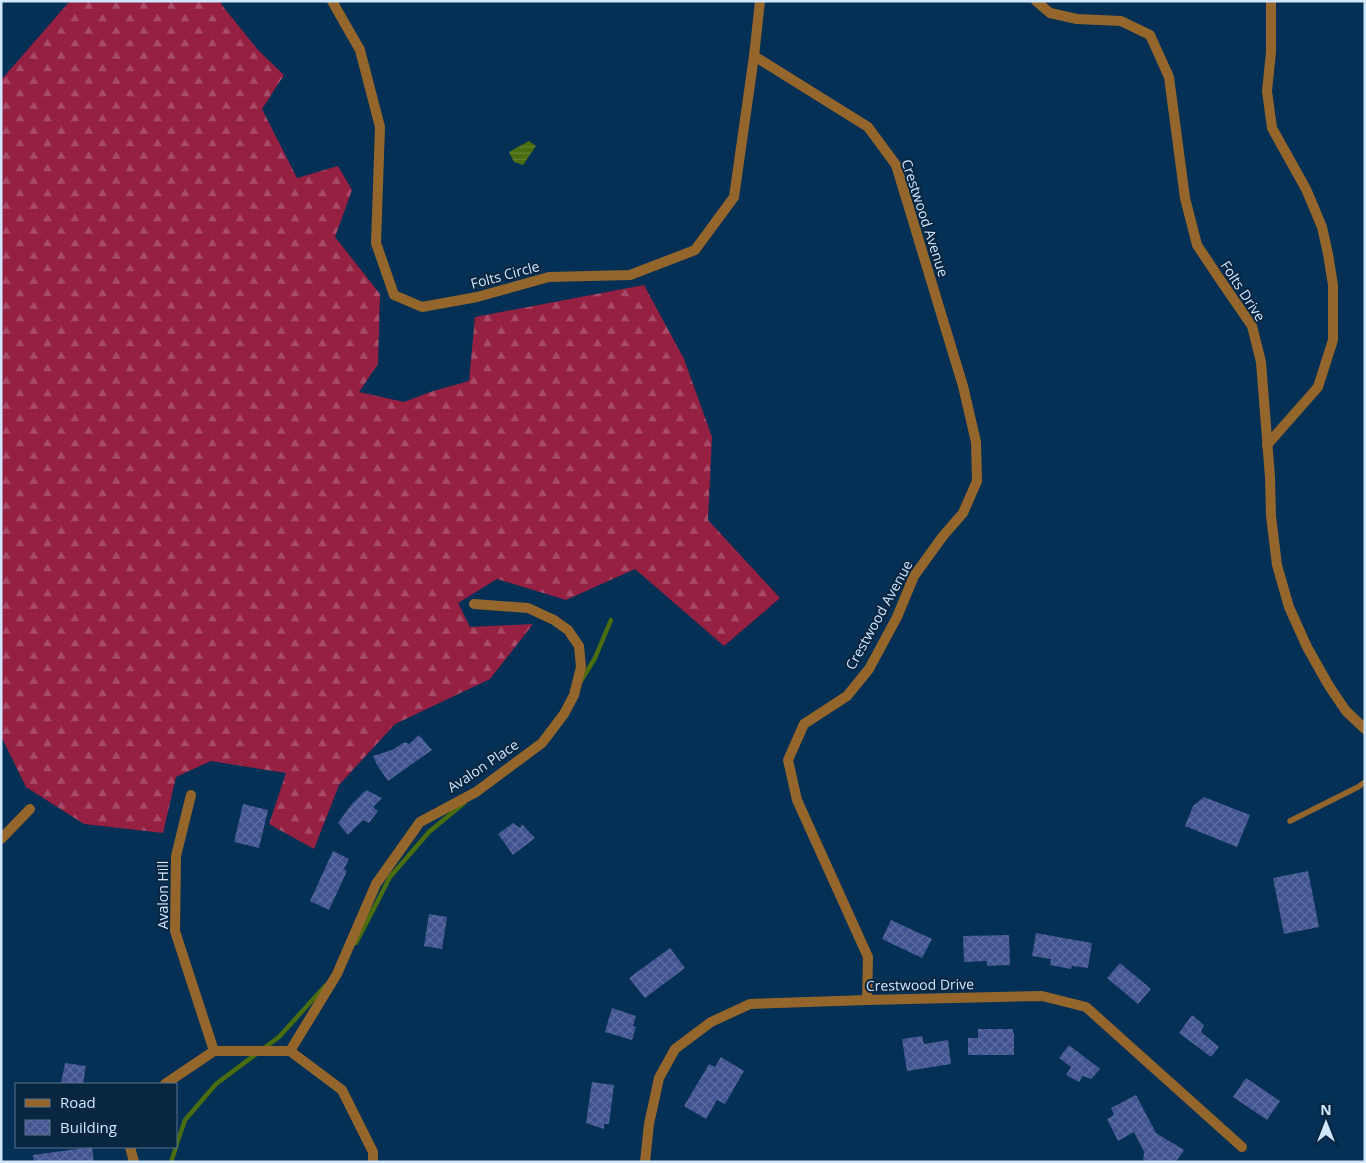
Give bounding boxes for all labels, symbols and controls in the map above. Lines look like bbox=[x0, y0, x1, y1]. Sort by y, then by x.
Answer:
street label: Crestwood Avenue bbox=[897, 157, 954, 279]
street label: Folts Circle bbox=[468, 256, 542, 293]
street label: Folts Drive bbox=[1217, 257, 1270, 325]
street label: Crestwood Avenue bbox=[841, 556, 917, 673]
street label: Avalon Place bbox=[443, 735, 522, 796]
street label: Avalon Hill bbox=[153, 861, 172, 929]
street label: Crestwood Drive bbox=[866, 974, 974, 995]
legend bbox=[15, 1083, 178, 1148]
text: Road bbox=[60, 1092, 96, 1112]
north arrow bbox=[1301, 1098, 1351, 1148]
text: N bbox=[1320, 1100, 1332, 1119]
text: Building bbox=[60, 1117, 117, 1137]

